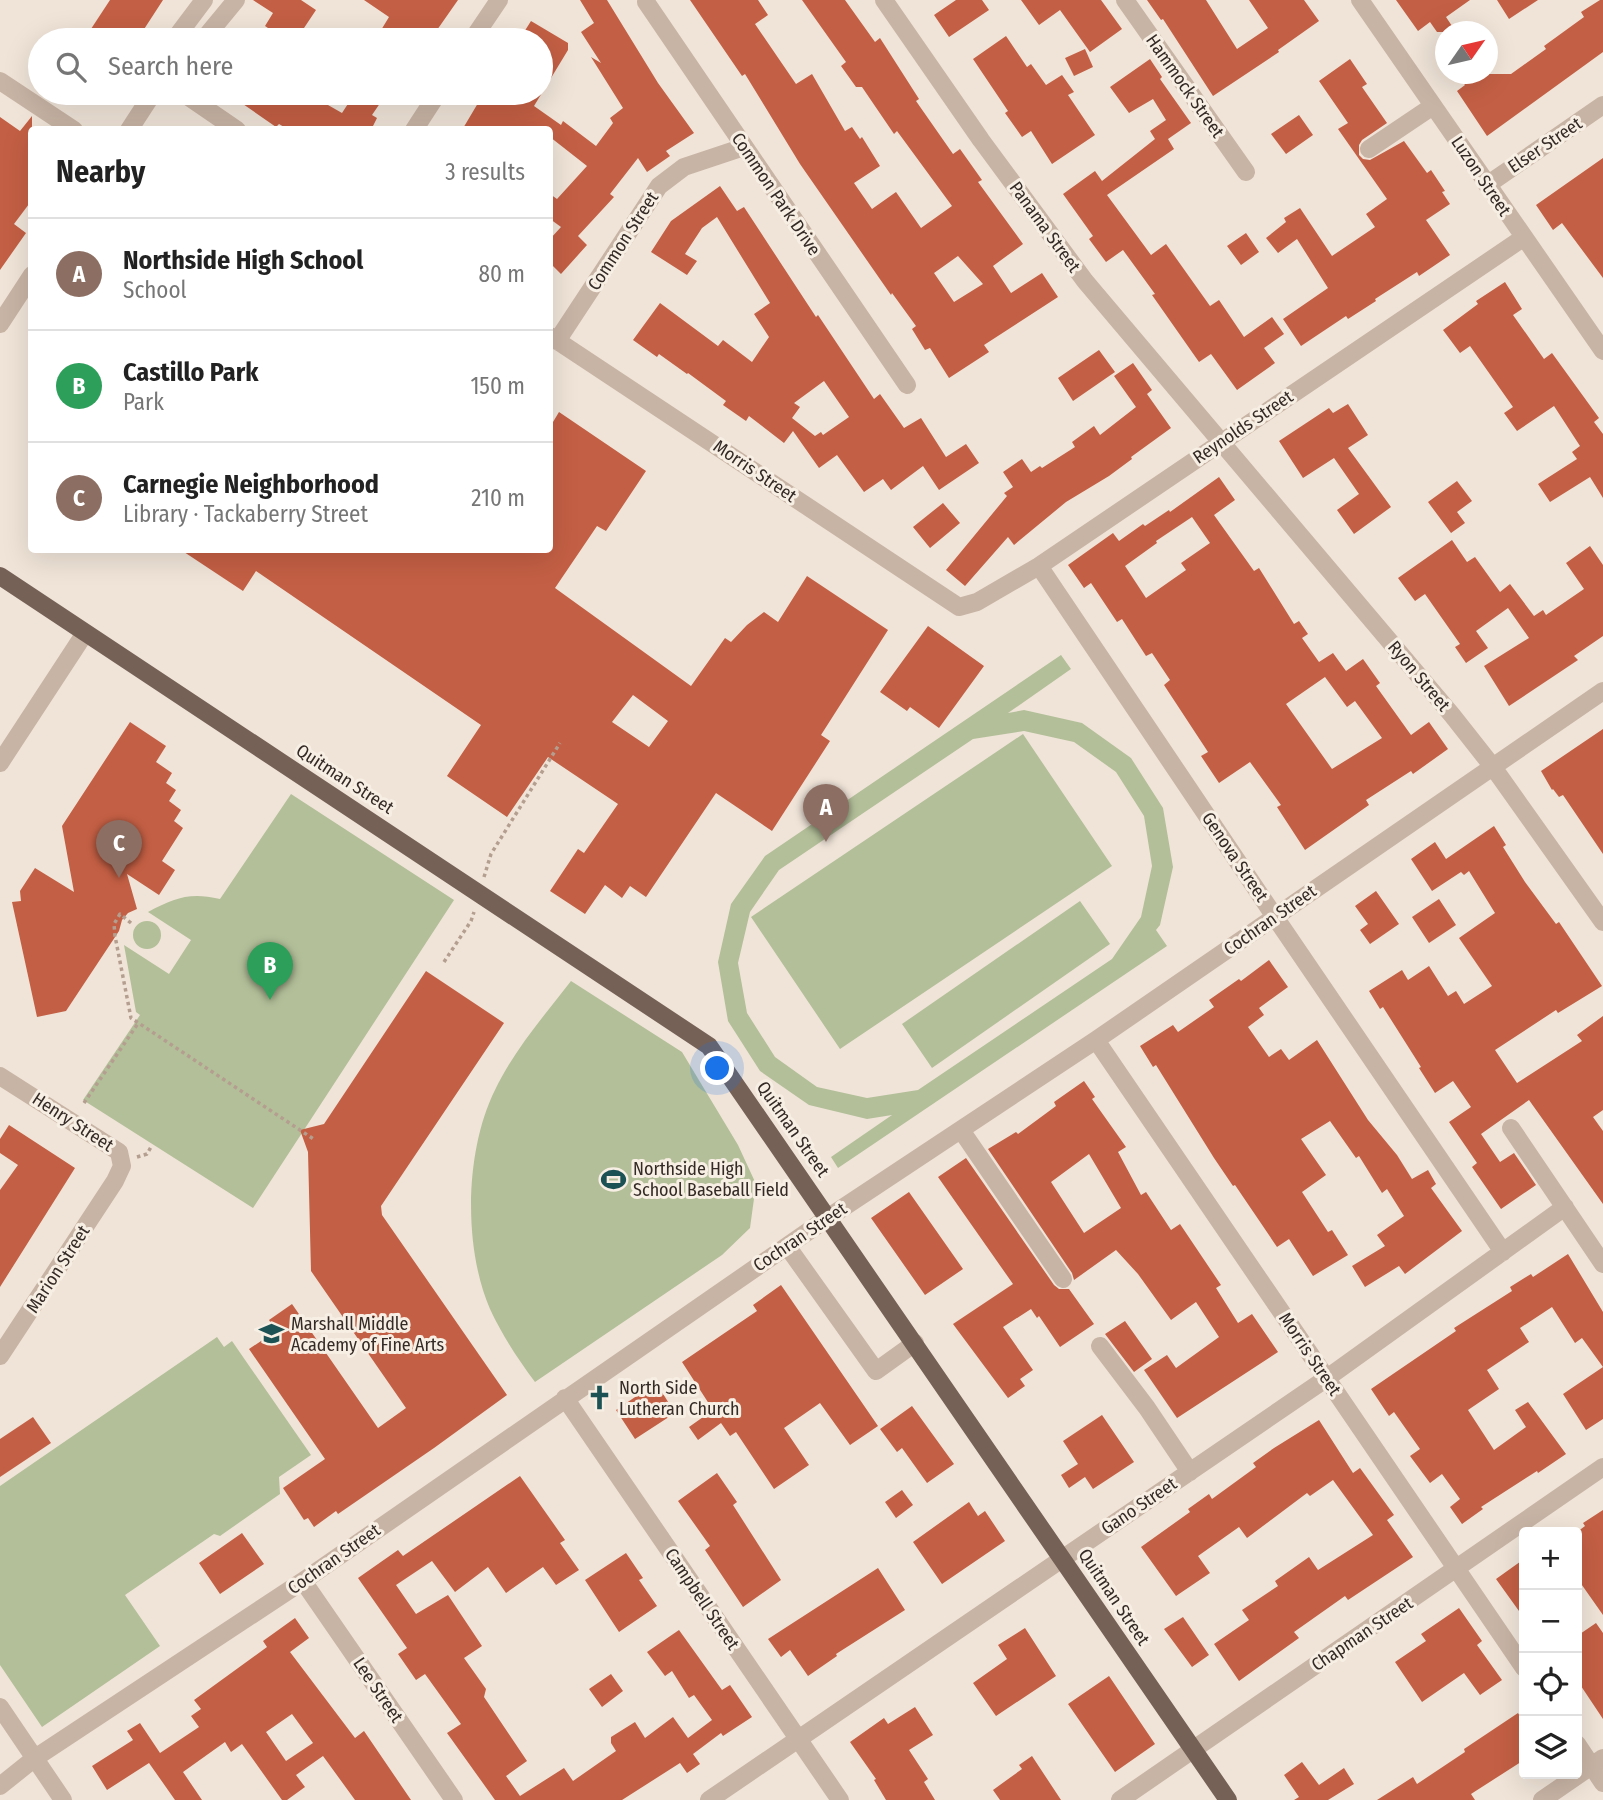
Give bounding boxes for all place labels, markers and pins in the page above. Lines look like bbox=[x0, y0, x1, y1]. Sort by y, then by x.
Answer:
pin: A bbox=[803, 784, 849, 842]
pin: C bbox=[96, 820, 142, 878]
pin: B bbox=[247, 942, 293, 1000]
place label: Northside High School Baseball Field bbox=[633, 1158, 789, 1201]
sports icon: Northside High School Baseball Field bbox=[599, 1165, 627, 1193]
place label: Marshall Middle Academy of Fine Arts bbox=[291, 1313, 445, 1356]
school or university icon: Marshall Middle Academy of Fine Arts bbox=[257, 1320, 285, 1348]
place label: North Side Lutheran Church bbox=[619, 1377, 739, 1420]
church icon: North Side Lutheran Church bbox=[585, 1384, 613, 1412]

